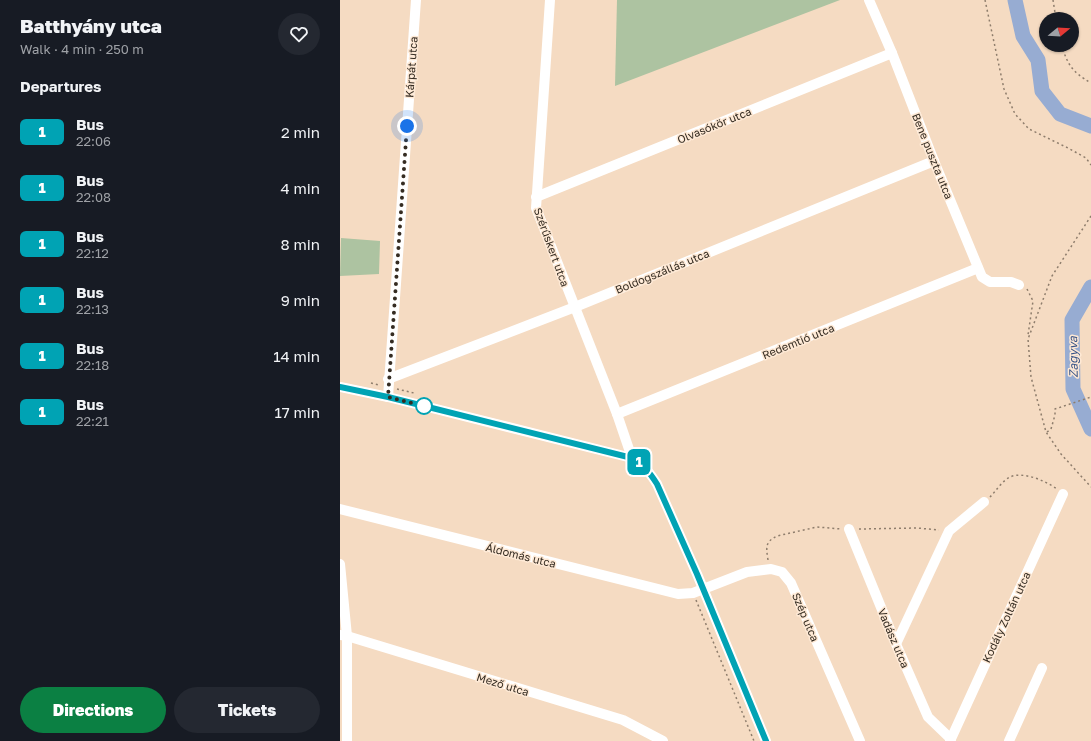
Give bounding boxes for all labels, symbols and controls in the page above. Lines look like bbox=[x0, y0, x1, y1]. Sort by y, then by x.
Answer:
north arrow bbox=[1039, 12, 1079, 52]
map controls bbox=[1039, 12, 1079, 52]
button: heart bbox=[278, 13, 320, 55]
text: Batthyány utca bbox=[20, 14, 162, 37]
street label: Kárpát utca bbox=[402, 36, 420, 98]
text: Walk · 4 min · 250 m bbox=[20, 41, 144, 57]
text: Departures bbox=[20, 77, 101, 95]
street label: Olvasókör utca bbox=[675, 104, 753, 146]
street label: Bene puszta utca bbox=[910, 111, 956, 201]
text: Bus bbox=[76, 115, 104, 133]
your location bbox=[397, 116, 417, 136]
text: 1 bbox=[38, 123, 46, 140]
text: 2 min bbox=[281, 123, 320, 141]
text: 22:06 bbox=[76, 133, 111, 149]
text: Bus bbox=[76, 171, 104, 189]
text: 1 bbox=[38, 179, 46, 196]
text: 4 min bbox=[281, 179, 320, 197]
text: 22:08 bbox=[76, 189, 111, 205]
street label: Szérűskert utca bbox=[532, 206, 572, 288]
text: Bus bbox=[76, 227, 104, 245]
text: 1 bbox=[38, 235, 46, 252]
text: 8 min bbox=[281, 235, 320, 253]
text: 22:12 bbox=[76, 245, 109, 261]
street label: Boldogszállás utca bbox=[613, 246, 711, 296]
text: Bus bbox=[76, 283, 104, 301]
text: 1 bbox=[38, 291, 46, 308]
text: 9 min bbox=[281, 291, 320, 309]
text: 22:13 bbox=[76, 301, 109, 317]
street label: Redemtió utca bbox=[760, 321, 836, 361]
water label: Zagyva bbox=[1065, 335, 1081, 378]
text: Bus bbox=[76, 339, 104, 357]
text: 1 bbox=[38, 347, 46, 364]
text: 14 min bbox=[273, 347, 320, 365]
text: 22:18 bbox=[76, 357, 109, 373]
text: Bus bbox=[76, 395, 104, 413]
unlabelled marker bbox=[415, 397, 433, 415]
text: 1 bbox=[38, 403, 46, 420]
text: 17 min bbox=[275, 403, 320, 421]
text: 22:21 bbox=[76, 413, 109, 429]
line badge: 1 bbox=[626, 449, 652, 475]
text: 1 bbox=[635, 453, 643, 470]
street label: Áldomás utca bbox=[485, 540, 557, 570]
street label: Kodály Zoltán utca bbox=[979, 569, 1033, 665]
street label: Szép utca bbox=[790, 591, 822, 643]
street label: Vadász utca bbox=[876, 606, 912, 670]
street label: Mező utca bbox=[475, 670, 531, 698]
button: Directions bbox=[20, 687, 166, 733]
button: Tickets bbox=[174, 687, 320, 733]

